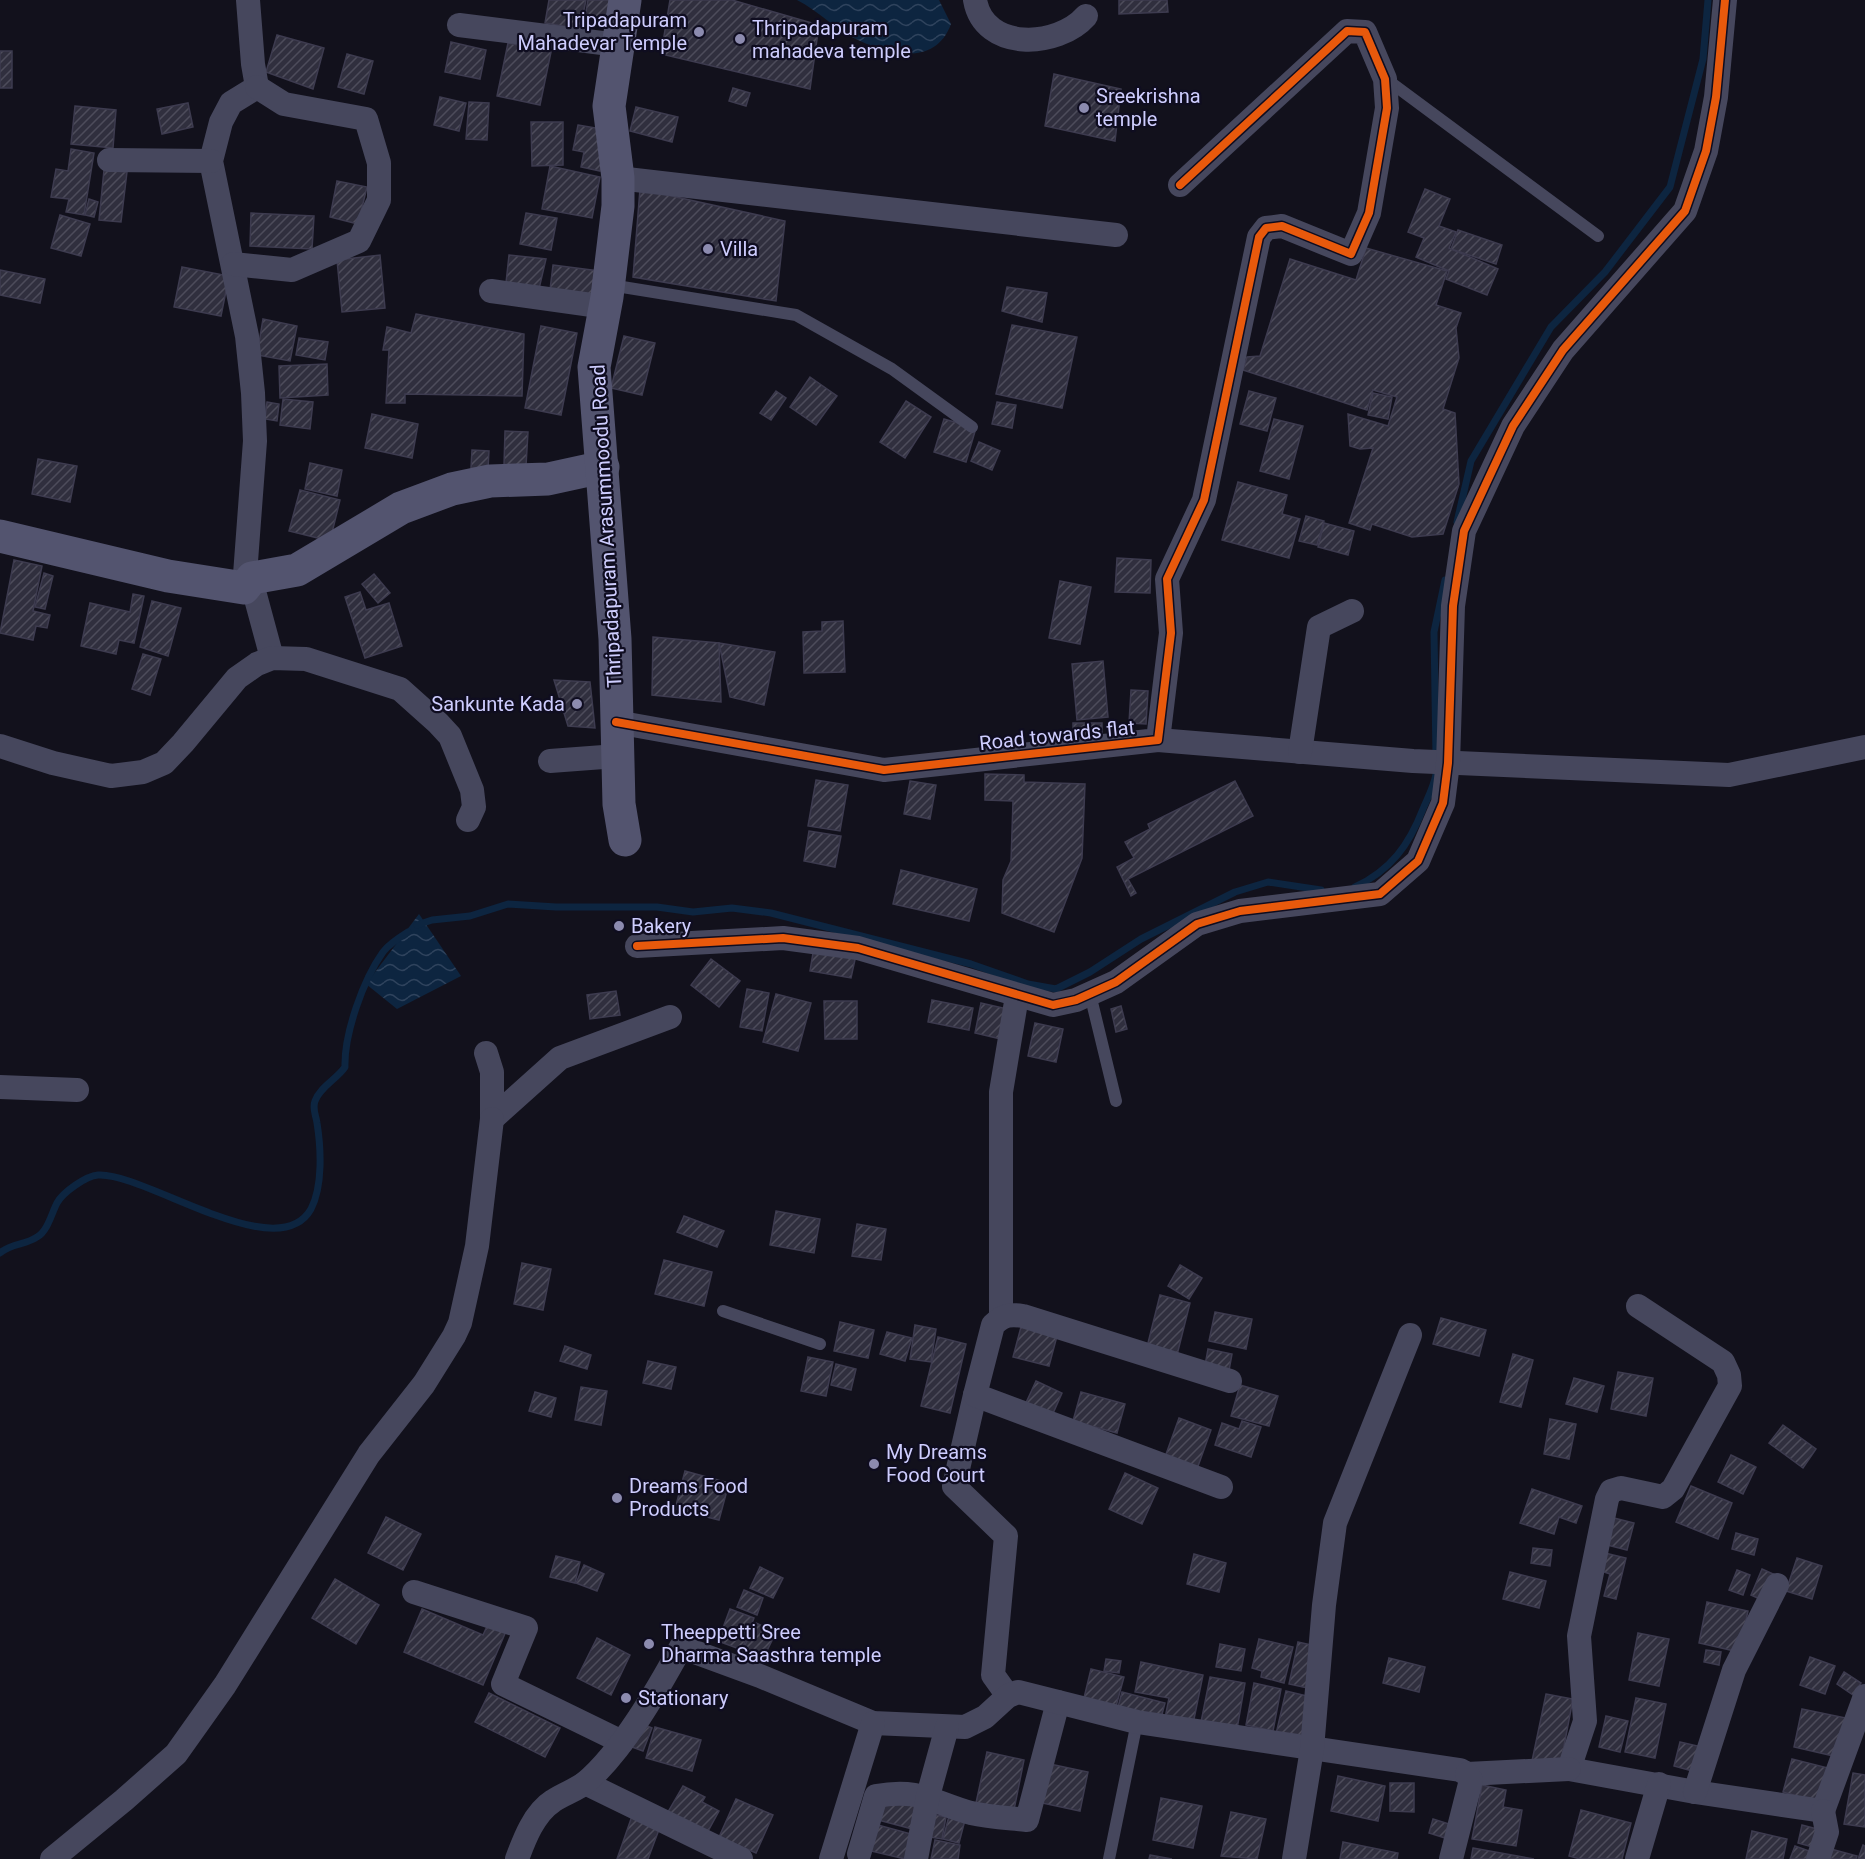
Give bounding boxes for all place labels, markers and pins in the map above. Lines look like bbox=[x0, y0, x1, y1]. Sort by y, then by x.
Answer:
place label: Tripadapuram Mahadevar Temple bbox=[517, 8, 687, 55]
place label: Thripadapuram mahadeva temple bbox=[752, 16, 911, 63]
marker: Tripadapuram Mahadevar Temple bbox=[692, 25, 706, 39]
marker: Thripadapuram mahadeva temple bbox=[733, 32, 747, 46]
place label: Sreekrishna temple bbox=[1096, 84, 1201, 131]
marker: Sreekrishna temple bbox=[1077, 101, 1091, 115]
place label: Villa bbox=[720, 237, 758, 261]
marker: Villa bbox=[701, 242, 715, 256]
place label: Sankunte Kada bbox=[431, 692, 565, 716]
marker: Sankunte Kada bbox=[570, 697, 584, 711]
place label: Bakery bbox=[631, 914, 692, 938]
marker: Bakery bbox=[612, 919, 626, 933]
place label: My Dreams Food Court bbox=[886, 1440, 987, 1487]
marker: My Dreams Food Court bbox=[867, 1457, 881, 1471]
place label: Dreams Food Products bbox=[629, 1474, 748, 1521]
marker: Dreams Food Products bbox=[610, 1491, 624, 1505]
place label: Theeppetti Sree Dharma Saasthra temple bbox=[661, 1620, 881, 1667]
marker: Theeppetti Sree Dharma Saasthra temple bbox=[642, 1637, 656, 1651]
place label: Stationary bbox=[638, 1686, 729, 1710]
marker: Stationary bbox=[619, 1691, 633, 1705]

